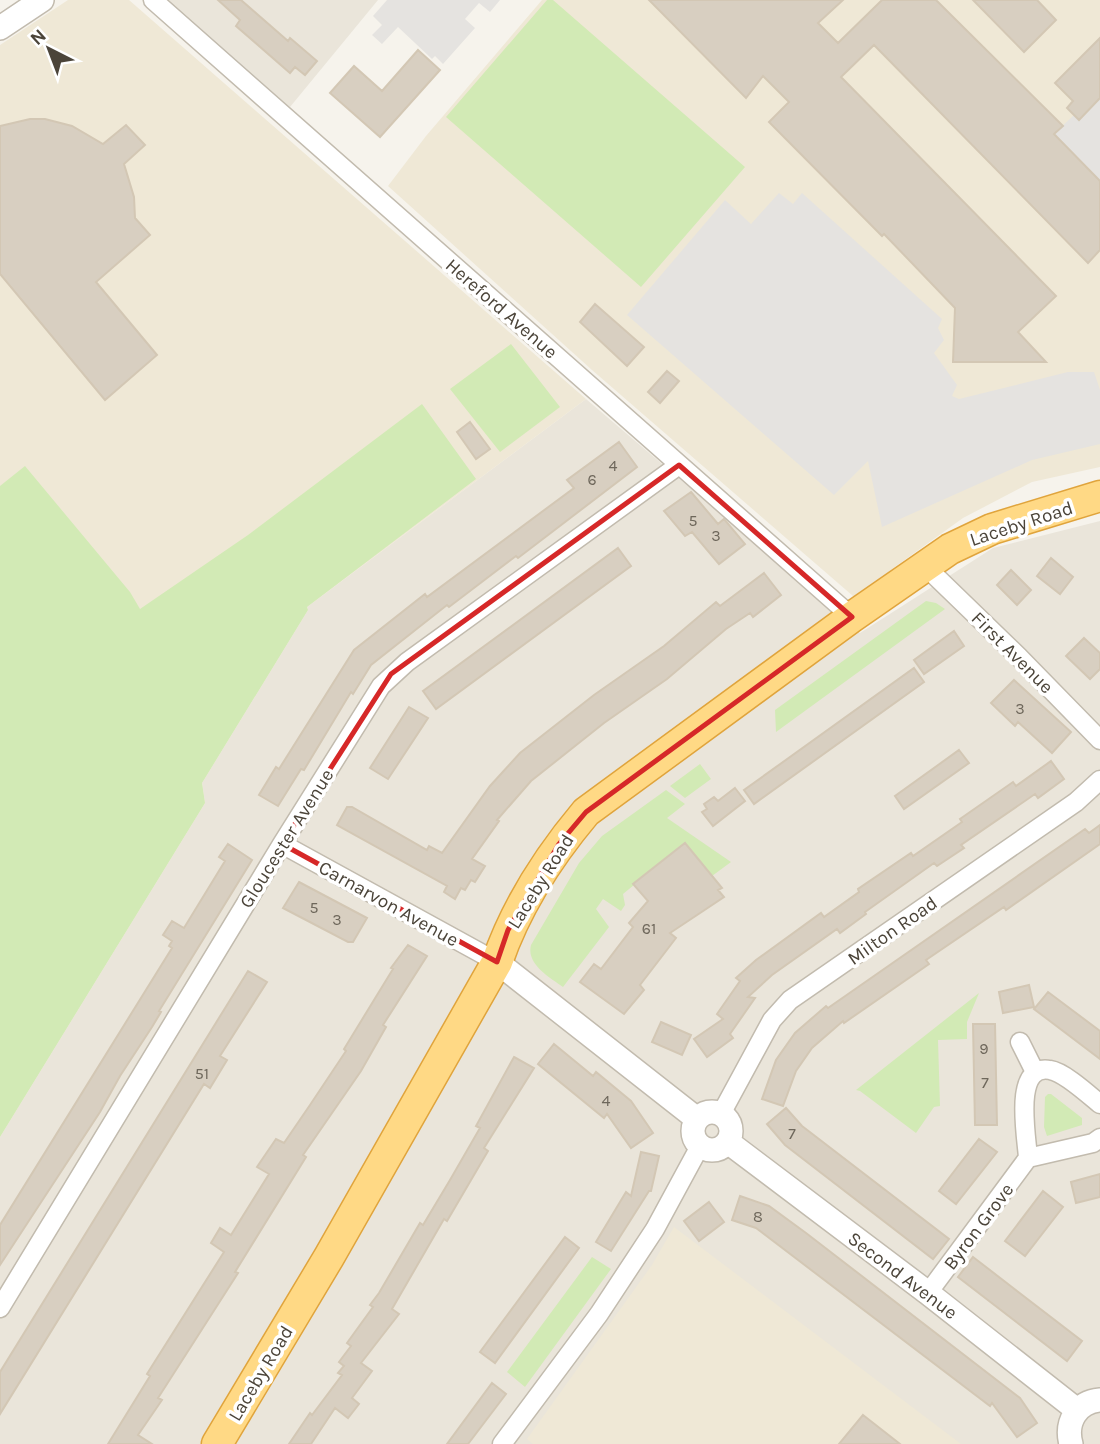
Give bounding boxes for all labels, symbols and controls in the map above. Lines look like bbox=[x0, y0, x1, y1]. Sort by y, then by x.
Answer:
north arrow bbox=[14, 14, 84, 84]
text: N bbox=[26, 24, 51, 50]
street label: Hereford Avenue bbox=[441, 254, 562, 363]
house number: 4 bbox=[609, 456, 618, 475]
house number: 6 bbox=[587, 470, 597, 489]
street label: Laceby Road bbox=[967, 497, 1076, 551]
house number: 5 bbox=[688, 511, 698, 530]
house number: 3 bbox=[711, 526, 721, 545]
street label: First Avenue bbox=[967, 607, 1058, 698]
house number: 3 bbox=[1015, 699, 1025, 718]
street label: Gloucester Avenue bbox=[235, 765, 339, 912]
street label: Laceby Road bbox=[503, 830, 579, 933]
street label: Carnarvon Avenue bbox=[315, 856, 462, 951]
street label: Milton Road bbox=[844, 892, 942, 970]
house number: 5 bbox=[309, 898, 319, 917]
house number: 3 bbox=[332, 910, 342, 929]
house number: 61 bbox=[642, 919, 656, 938]
house number: 9 bbox=[979, 1039, 989, 1058]
house number: 51 bbox=[195, 1064, 209, 1083]
house number: 7 bbox=[981, 1073, 989, 1092]
house number: 4 bbox=[602, 1091, 611, 1110]
house number: 7 bbox=[788, 1124, 796, 1143]
street label: Byron Grove bbox=[939, 1179, 1018, 1274]
house number: 8 bbox=[753, 1207, 763, 1226]
street label: Second Avenue bbox=[843, 1228, 961, 1324]
street label: Laceby Road bbox=[224, 1322, 298, 1425]

